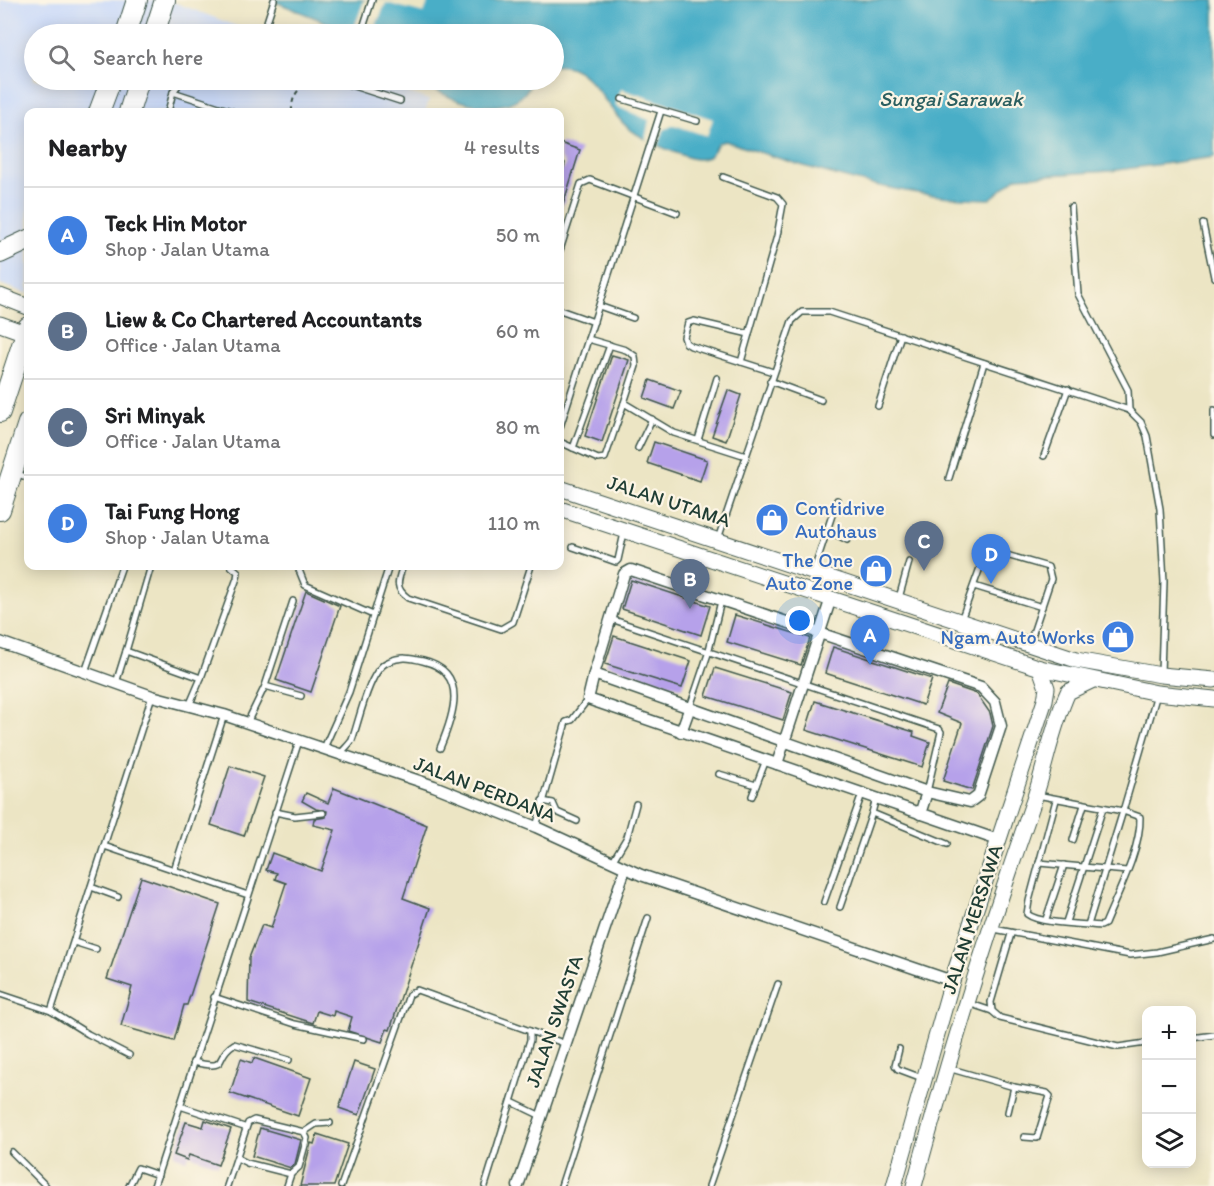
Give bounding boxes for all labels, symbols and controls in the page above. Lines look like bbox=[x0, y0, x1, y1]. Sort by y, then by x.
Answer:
search box bbox=[24, 24, 564, 90]
icon: search bbox=[45, 41, 78, 74]
text: Search here bbox=[93, 44, 203, 71]
water label: Sungai Sarawak bbox=[879, 86, 1024, 111]
text: Nearby bbox=[48, 131, 127, 163]
text: 4 results bbox=[464, 135, 540, 159]
text: Teck Hin Motor bbox=[105, 210, 247, 237]
text: A bbox=[61, 223, 74, 247]
text: 50 m bbox=[496, 223, 540, 247]
text: Shop · Jalan Utama bbox=[105, 237, 270, 261]
text: Liew & Co Chartered Accountants bbox=[105, 306, 422, 333]
text: B bbox=[61, 319, 74, 343]
text: 60 m bbox=[496, 319, 540, 343]
text: Office · Jalan Utama bbox=[105, 333, 281, 357]
text: Sri Minyak bbox=[105, 402, 205, 429]
text: C bbox=[61, 415, 74, 439]
text: 80 m bbox=[495, 415, 540, 439]
text: Office · Jalan Utama bbox=[105, 429, 281, 453]
street label: JALAN UTAMA bbox=[604, 470, 734, 532]
place label: Contidrive Autohaus bbox=[795, 496, 885, 543]
text: Tai Fung Hong bbox=[105, 498, 240, 525]
shop icon: Contidrive Autohaus bbox=[754, 502, 790, 538]
text: D bbox=[61, 511, 74, 535]
text: 110 m bbox=[488, 511, 540, 535]
pin: C bbox=[904, 522, 944, 571]
text: Shop · Jalan Utama bbox=[105, 525, 270, 549]
pin: D bbox=[972, 534, 1010, 584]
place label: The One Auto Zone bbox=[765, 548, 853, 595]
shop icon: The One Auto Zone bbox=[858, 553, 894, 589]
pin: B bbox=[670, 560, 710, 609]
your location bbox=[785, 606, 814, 635]
pin: A bbox=[850, 616, 890, 665]
shop icon: Ngam Auto Works bbox=[1100, 619, 1136, 655]
place label: Ngam Auto Works bbox=[941, 625, 1095, 649]
street label: JALAN PERDANA bbox=[411, 751, 560, 827]
street label: JALAN MERSAWA bbox=[936, 841, 1008, 997]
street label: JALAN SWASTA bbox=[520, 951, 588, 1090]
map controls bbox=[1142, 1006, 1196, 1168]
button: + bbox=[1142, 1006, 1196, 1060]
button: − bbox=[1142, 1060, 1196, 1114]
button: layers bbox=[1142, 1114, 1196, 1168]

